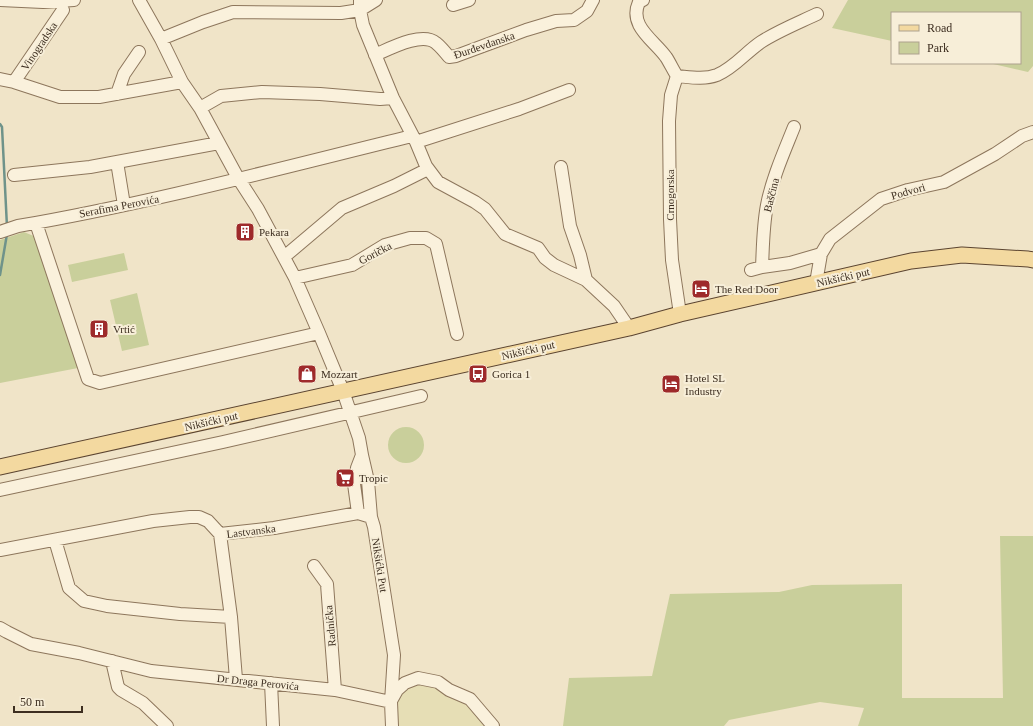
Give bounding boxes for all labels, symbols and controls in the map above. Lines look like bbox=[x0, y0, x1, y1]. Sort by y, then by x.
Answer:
legend bbox=[891, 12, 1021, 64]
street label: Vinogradska bbox=[18, 20, 60, 72]
text: Road bbox=[927, 21, 952, 35]
street label: Đurđevdanska bbox=[452, 29, 516, 61]
text: Park bbox=[927, 41, 949, 55]
street label: Crnogorska bbox=[664, 169, 676, 221]
street label: Baščina bbox=[761, 177, 781, 213]
street label: Podvori bbox=[890, 180, 926, 202]
street label: Serafima Perovića bbox=[78, 192, 160, 220]
building icon: Pekara bbox=[234, 221, 256, 243]
place label: Pekara bbox=[259, 226, 289, 238]
street label: Gorička bbox=[357, 239, 394, 267]
street label: Nikšićki put bbox=[815, 265, 871, 289]
hotel icon: The Red Door bbox=[690, 278, 712, 300]
place label: The Red Door bbox=[715, 283, 778, 295]
building icon: Vrtić bbox=[88, 318, 110, 340]
place label: Vrtić bbox=[113, 323, 135, 335]
street label: Nikšićki put bbox=[500, 338, 556, 362]
shop icon: Mozzart bbox=[296, 363, 318, 385]
bus stop icon: Gorica 1 bbox=[467, 363, 489, 385]
place label: Mozzart bbox=[321, 368, 358, 380]
place label: Gorica 1 bbox=[492, 368, 530, 380]
place label: Hotel SL Industry bbox=[685, 372, 725, 397]
hotel icon: Hotel SL Industry bbox=[660, 373, 682, 395]
street label: Nikšićki put bbox=[183, 409, 239, 433]
supermarket icon: Tropic bbox=[334, 467, 356, 489]
place label: Tropic bbox=[359, 472, 388, 484]
street label: Lastvanska bbox=[226, 522, 276, 540]
street label: Nikšićki Put bbox=[370, 537, 390, 593]
street label: Radnička bbox=[322, 605, 338, 647]
street label: Dr Draga Perovića bbox=[216, 672, 300, 692]
scale bar bbox=[14, 688, 82, 714]
text: 50 m bbox=[20, 695, 45, 709]

